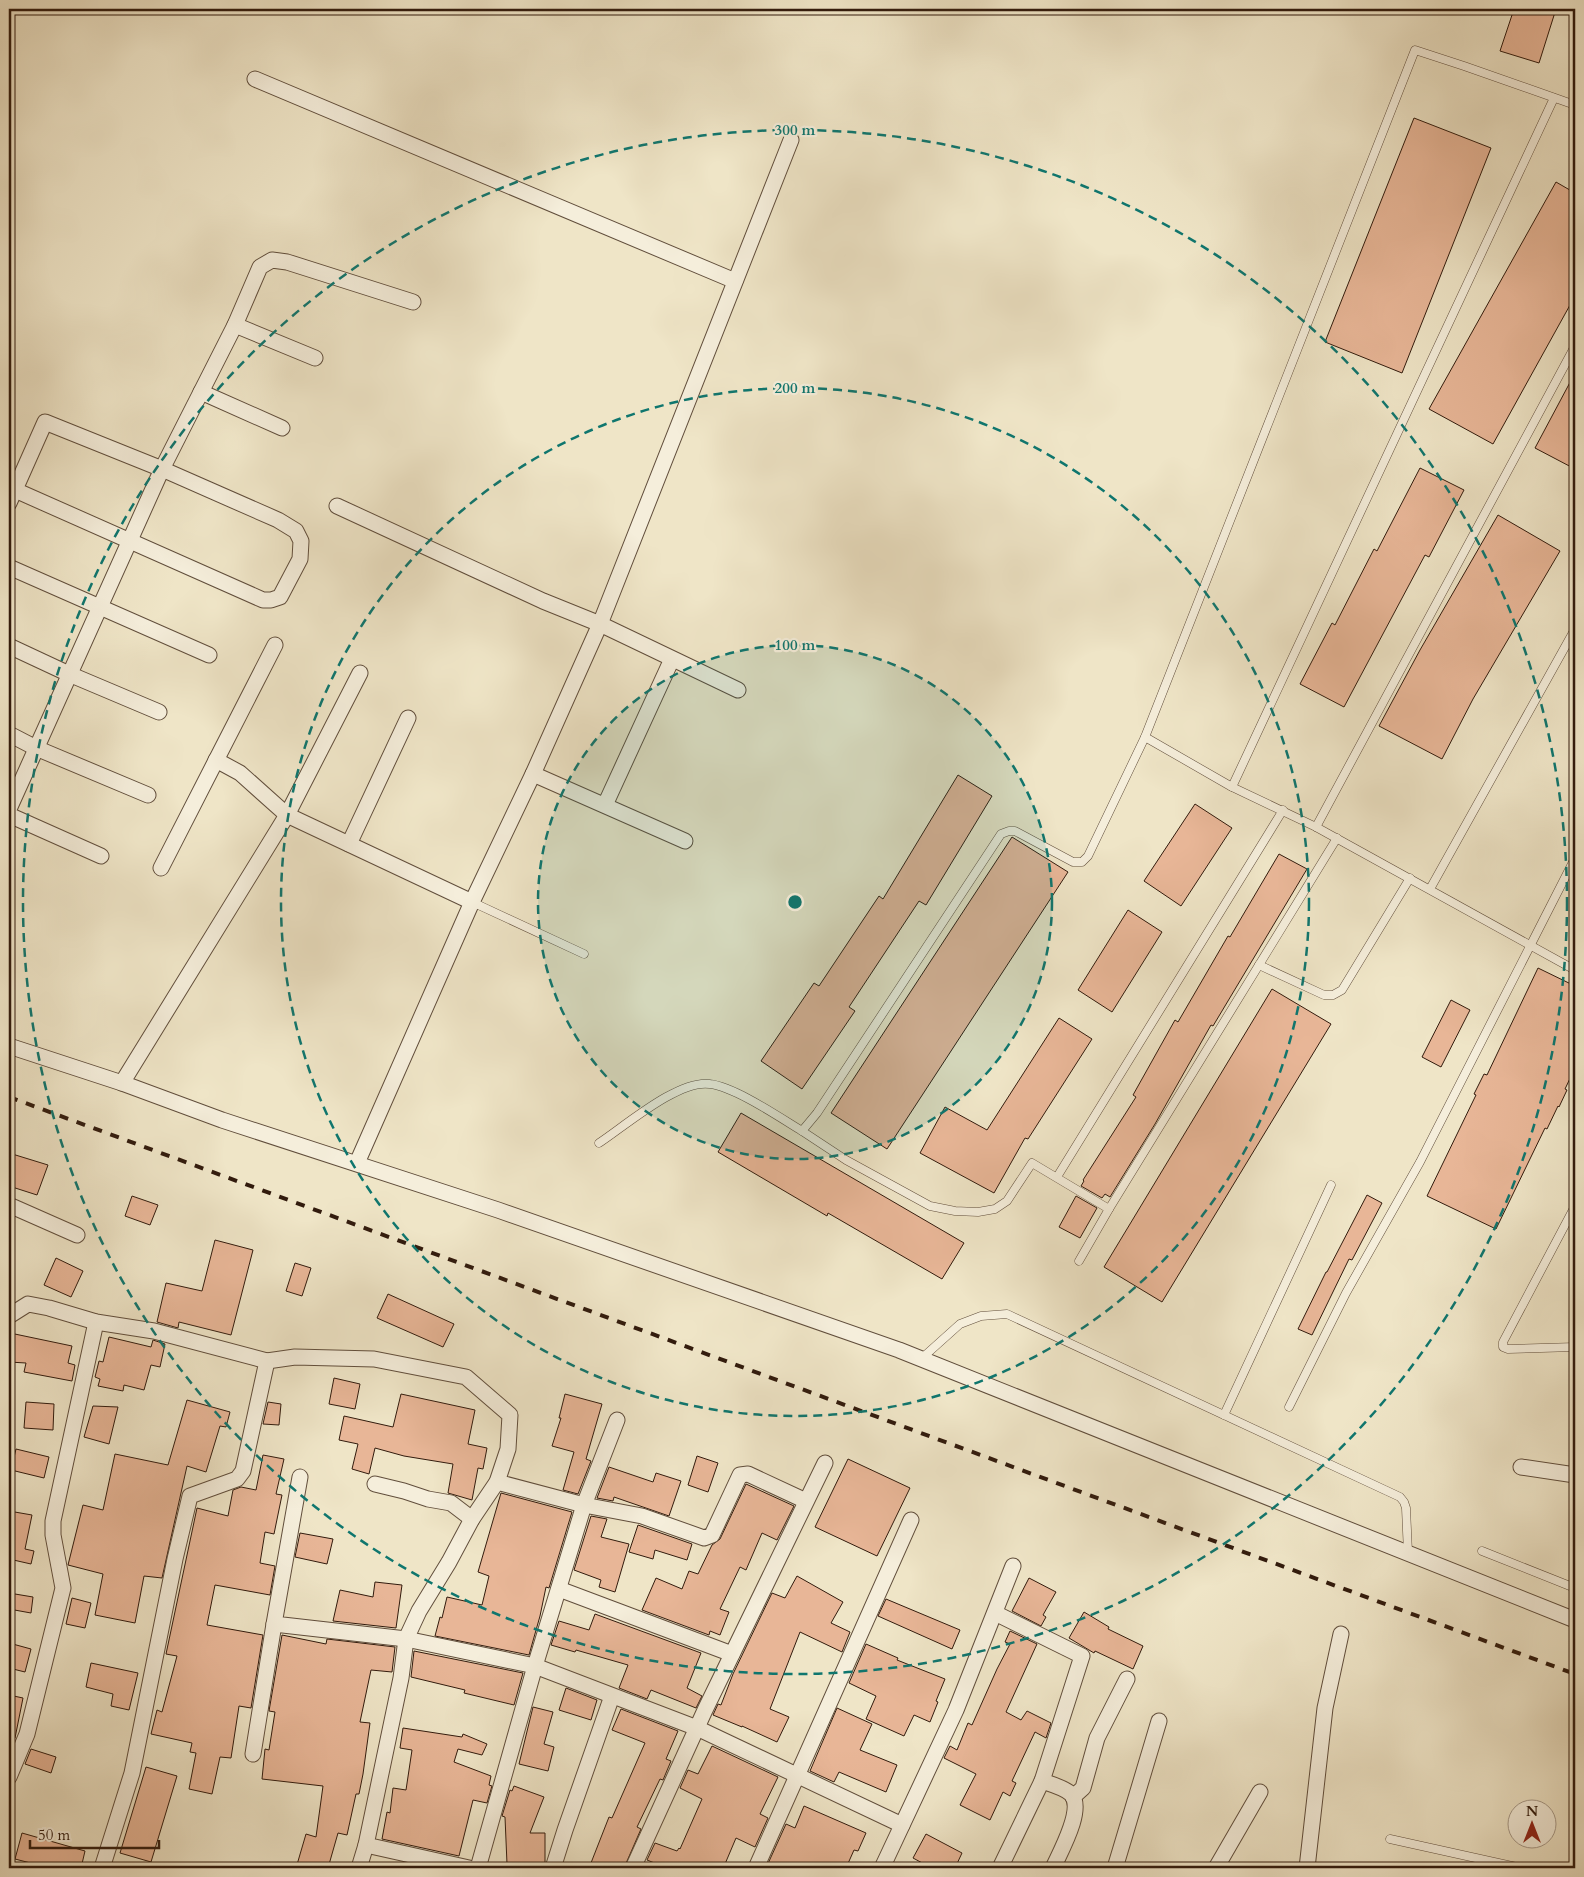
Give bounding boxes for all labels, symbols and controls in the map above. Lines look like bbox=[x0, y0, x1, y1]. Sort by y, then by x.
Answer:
text: 300 m bbox=[775, 120, 816, 140]
text: 200 m bbox=[775, 378, 816, 398]
text: 100 m bbox=[775, 635, 816, 655]
centre of rings bbox=[786, 893, 804, 911]
north arrow bbox=[1506, 1800, 1556, 1850]
text: N bbox=[1526, 1802, 1538, 1821]
scale bar bbox=[30, 1817, 159, 1849]
text: 50 m bbox=[38, 1825, 70, 1845]

